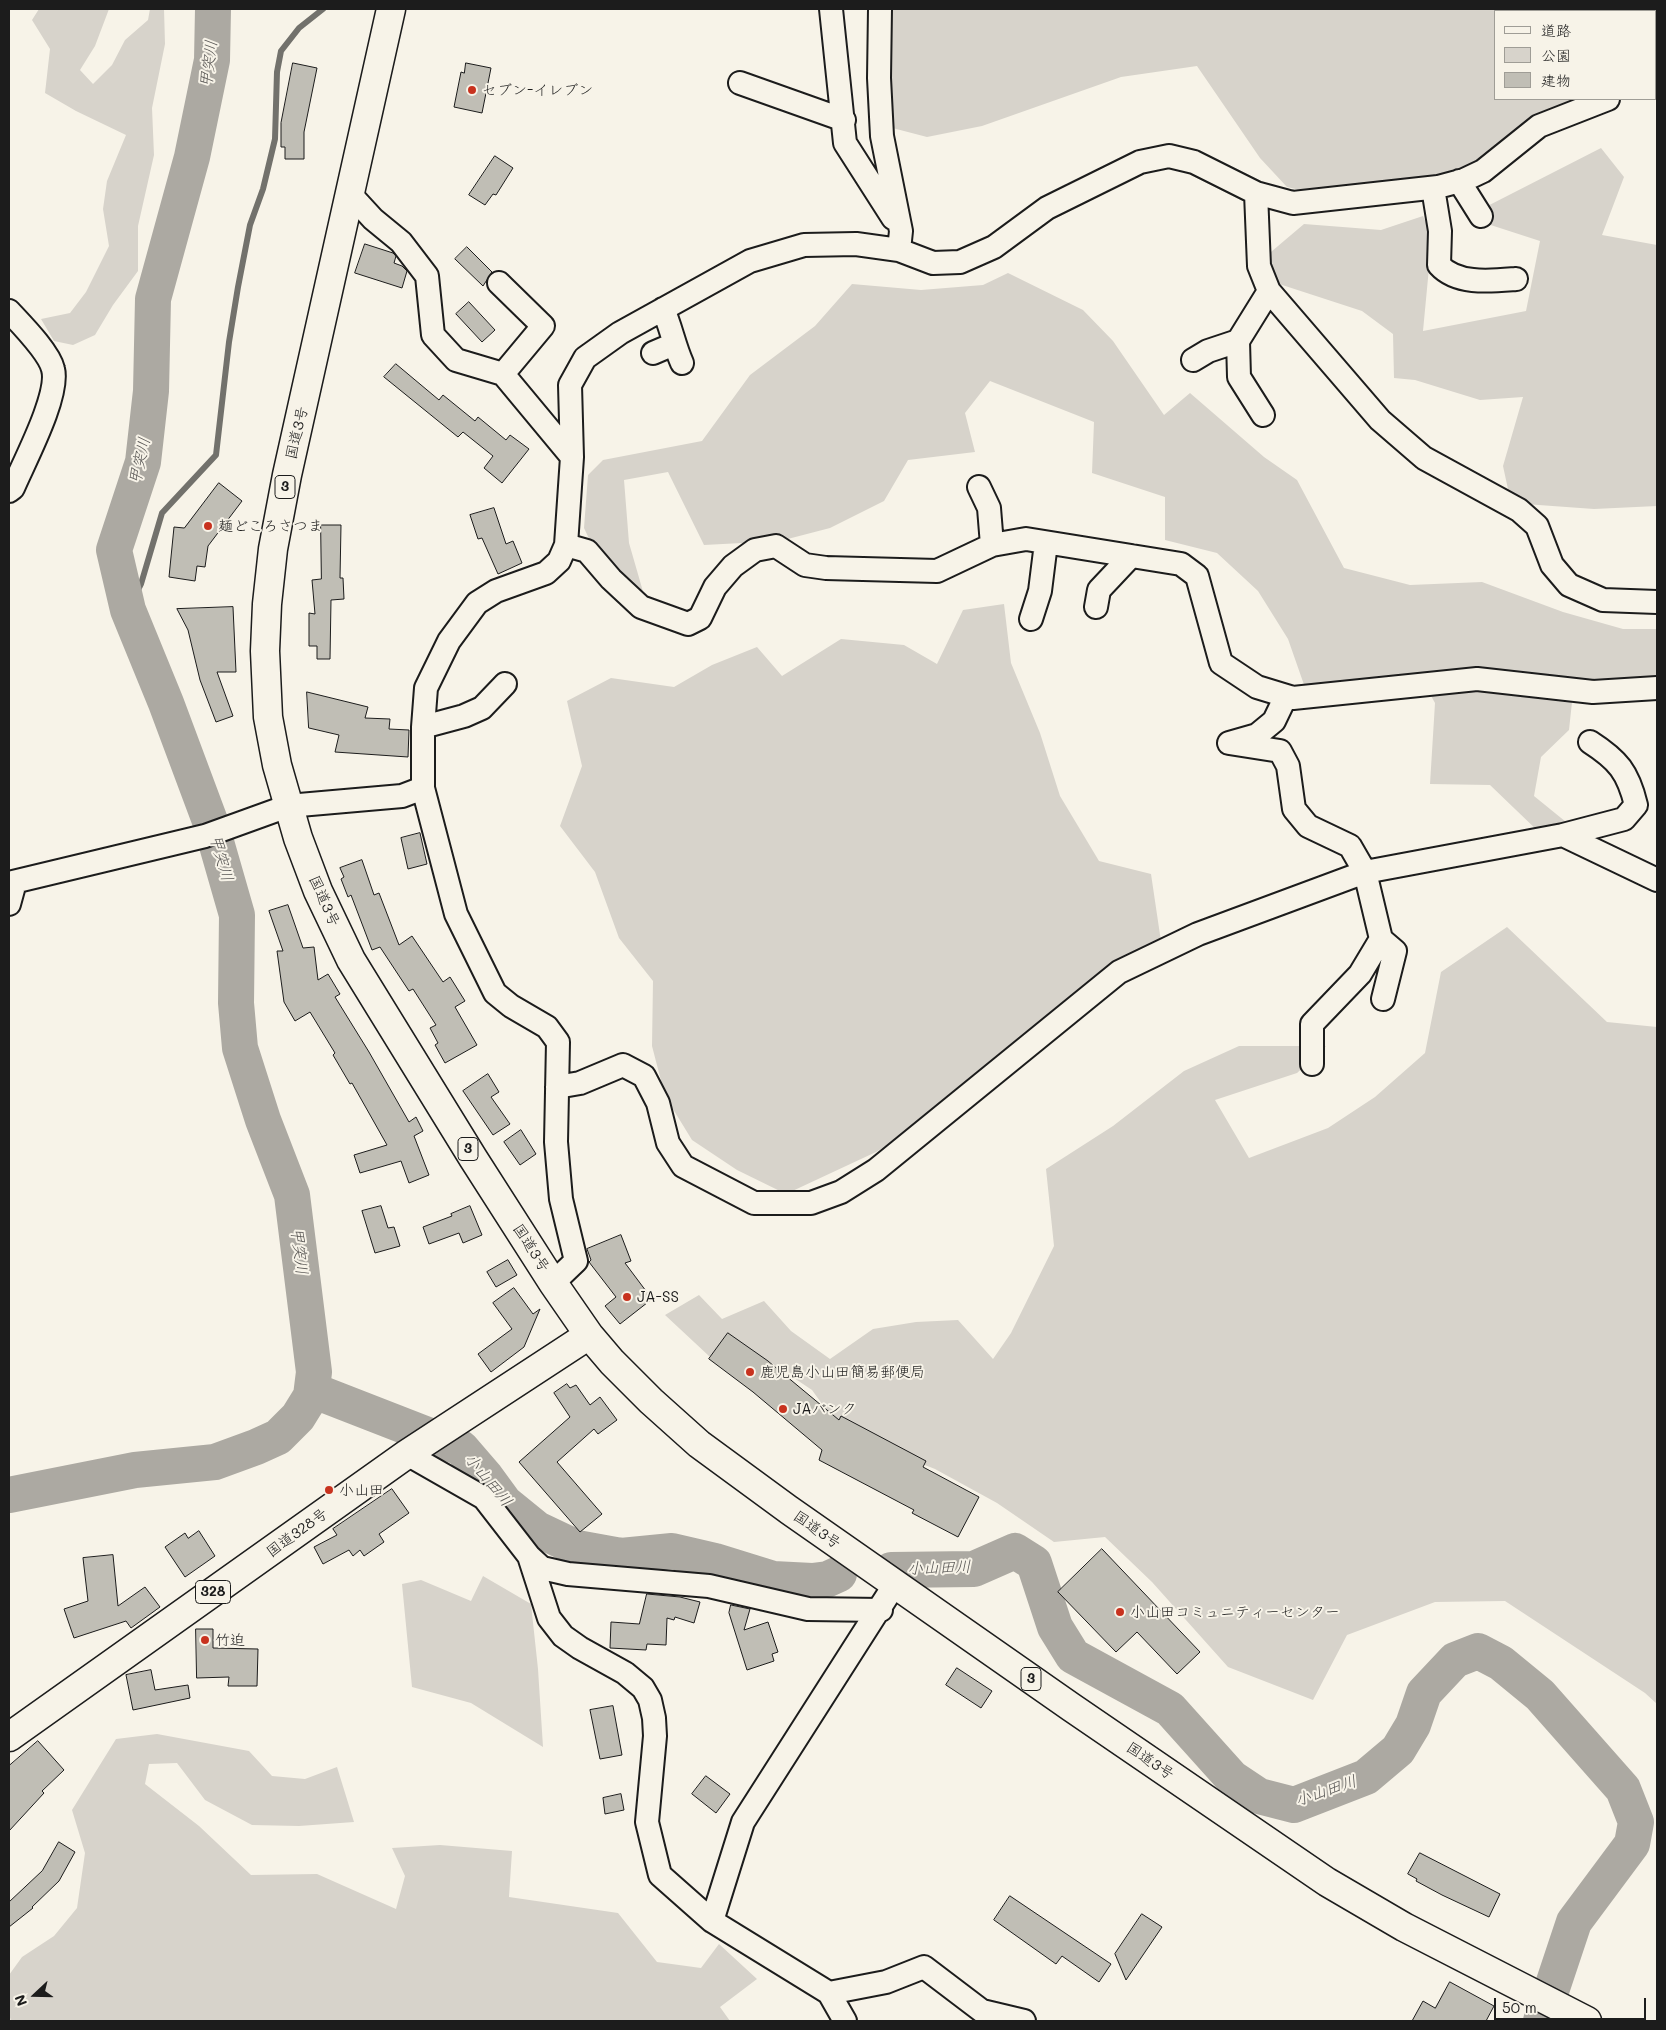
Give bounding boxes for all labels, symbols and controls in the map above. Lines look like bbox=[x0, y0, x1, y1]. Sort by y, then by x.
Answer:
legend bbox=[1494, 10, 1656, 100]
text: 道路 bbox=[1541, 20, 1571, 40]
water label: 甲突川 bbox=[197, 39, 221, 89]
text: 公園 bbox=[1541, 45, 1571, 65]
text: 建物 bbox=[1541, 70, 1571, 90]
place label: セブン-イレブン bbox=[482, 81, 593, 99]
marker: セブン-イレブン bbox=[466, 84, 478, 96]
street label: 国道3号 bbox=[282, 405, 312, 461]
water label: 甲突川 bbox=[126, 436, 154, 486]
road number: 3 bbox=[275, 476, 295, 498]
place label: 麺どころさつま bbox=[218, 517, 323, 535]
marker: 麺どころさつま bbox=[202, 520, 214, 532]
water label: 甲突川 bbox=[205, 832, 237, 884]
street label: 国道3号 bbox=[305, 873, 343, 929]
road number: 3 bbox=[458, 1138, 478, 1160]
street label: 国道3号 bbox=[509, 1221, 553, 1275]
water label: 甲突川 bbox=[287, 1226, 311, 1276]
place label: JA-SS bbox=[637, 1288, 679, 1306]
marker: JA-SS bbox=[621, 1291, 633, 1303]
place label: 鹿児島小山田簡易郵便局 bbox=[760, 1363, 925, 1381]
marker: 鹿児島小山田簡易郵便局 bbox=[744, 1366, 756, 1378]
place label: JAバンク bbox=[793, 1400, 857, 1418]
marker: JAバンク bbox=[777, 1403, 789, 1415]
water label: 小山田川 bbox=[460, 1449, 516, 1511]
place label: 小山田 bbox=[339, 1481, 384, 1499]
marker: 小山田 bbox=[323, 1484, 335, 1496]
street label: 国道328号 bbox=[263, 1505, 331, 1561]
street label: 国道3号 bbox=[790, 1507, 844, 1553]
water label: 小山田川 bbox=[907, 1557, 971, 1579]
road number: 328 bbox=[196, 1580, 230, 1604]
place label: 小山田コミュニティーセンター bbox=[1130, 1603, 1340, 1621]
marker: 小山田コミュニティーセンター bbox=[1114, 1606, 1126, 1618]
place label: 竹迫 bbox=[215, 1631, 245, 1649]
marker: 竹迫 bbox=[199, 1634, 211, 1646]
road number: 3 bbox=[1021, 1668, 1041, 1690]
street label: 国道3号 bbox=[1123, 1738, 1177, 1784]
water label: 小山田川 bbox=[1293, 1772, 1359, 1810]
north arrow bbox=[10, 1970, 60, 2020]
scale bar bbox=[1496, 1988, 1648, 2020]
text: N bbox=[10, 1992, 31, 2009]
text: 50 m bbox=[1502, 1997, 1537, 2017]

